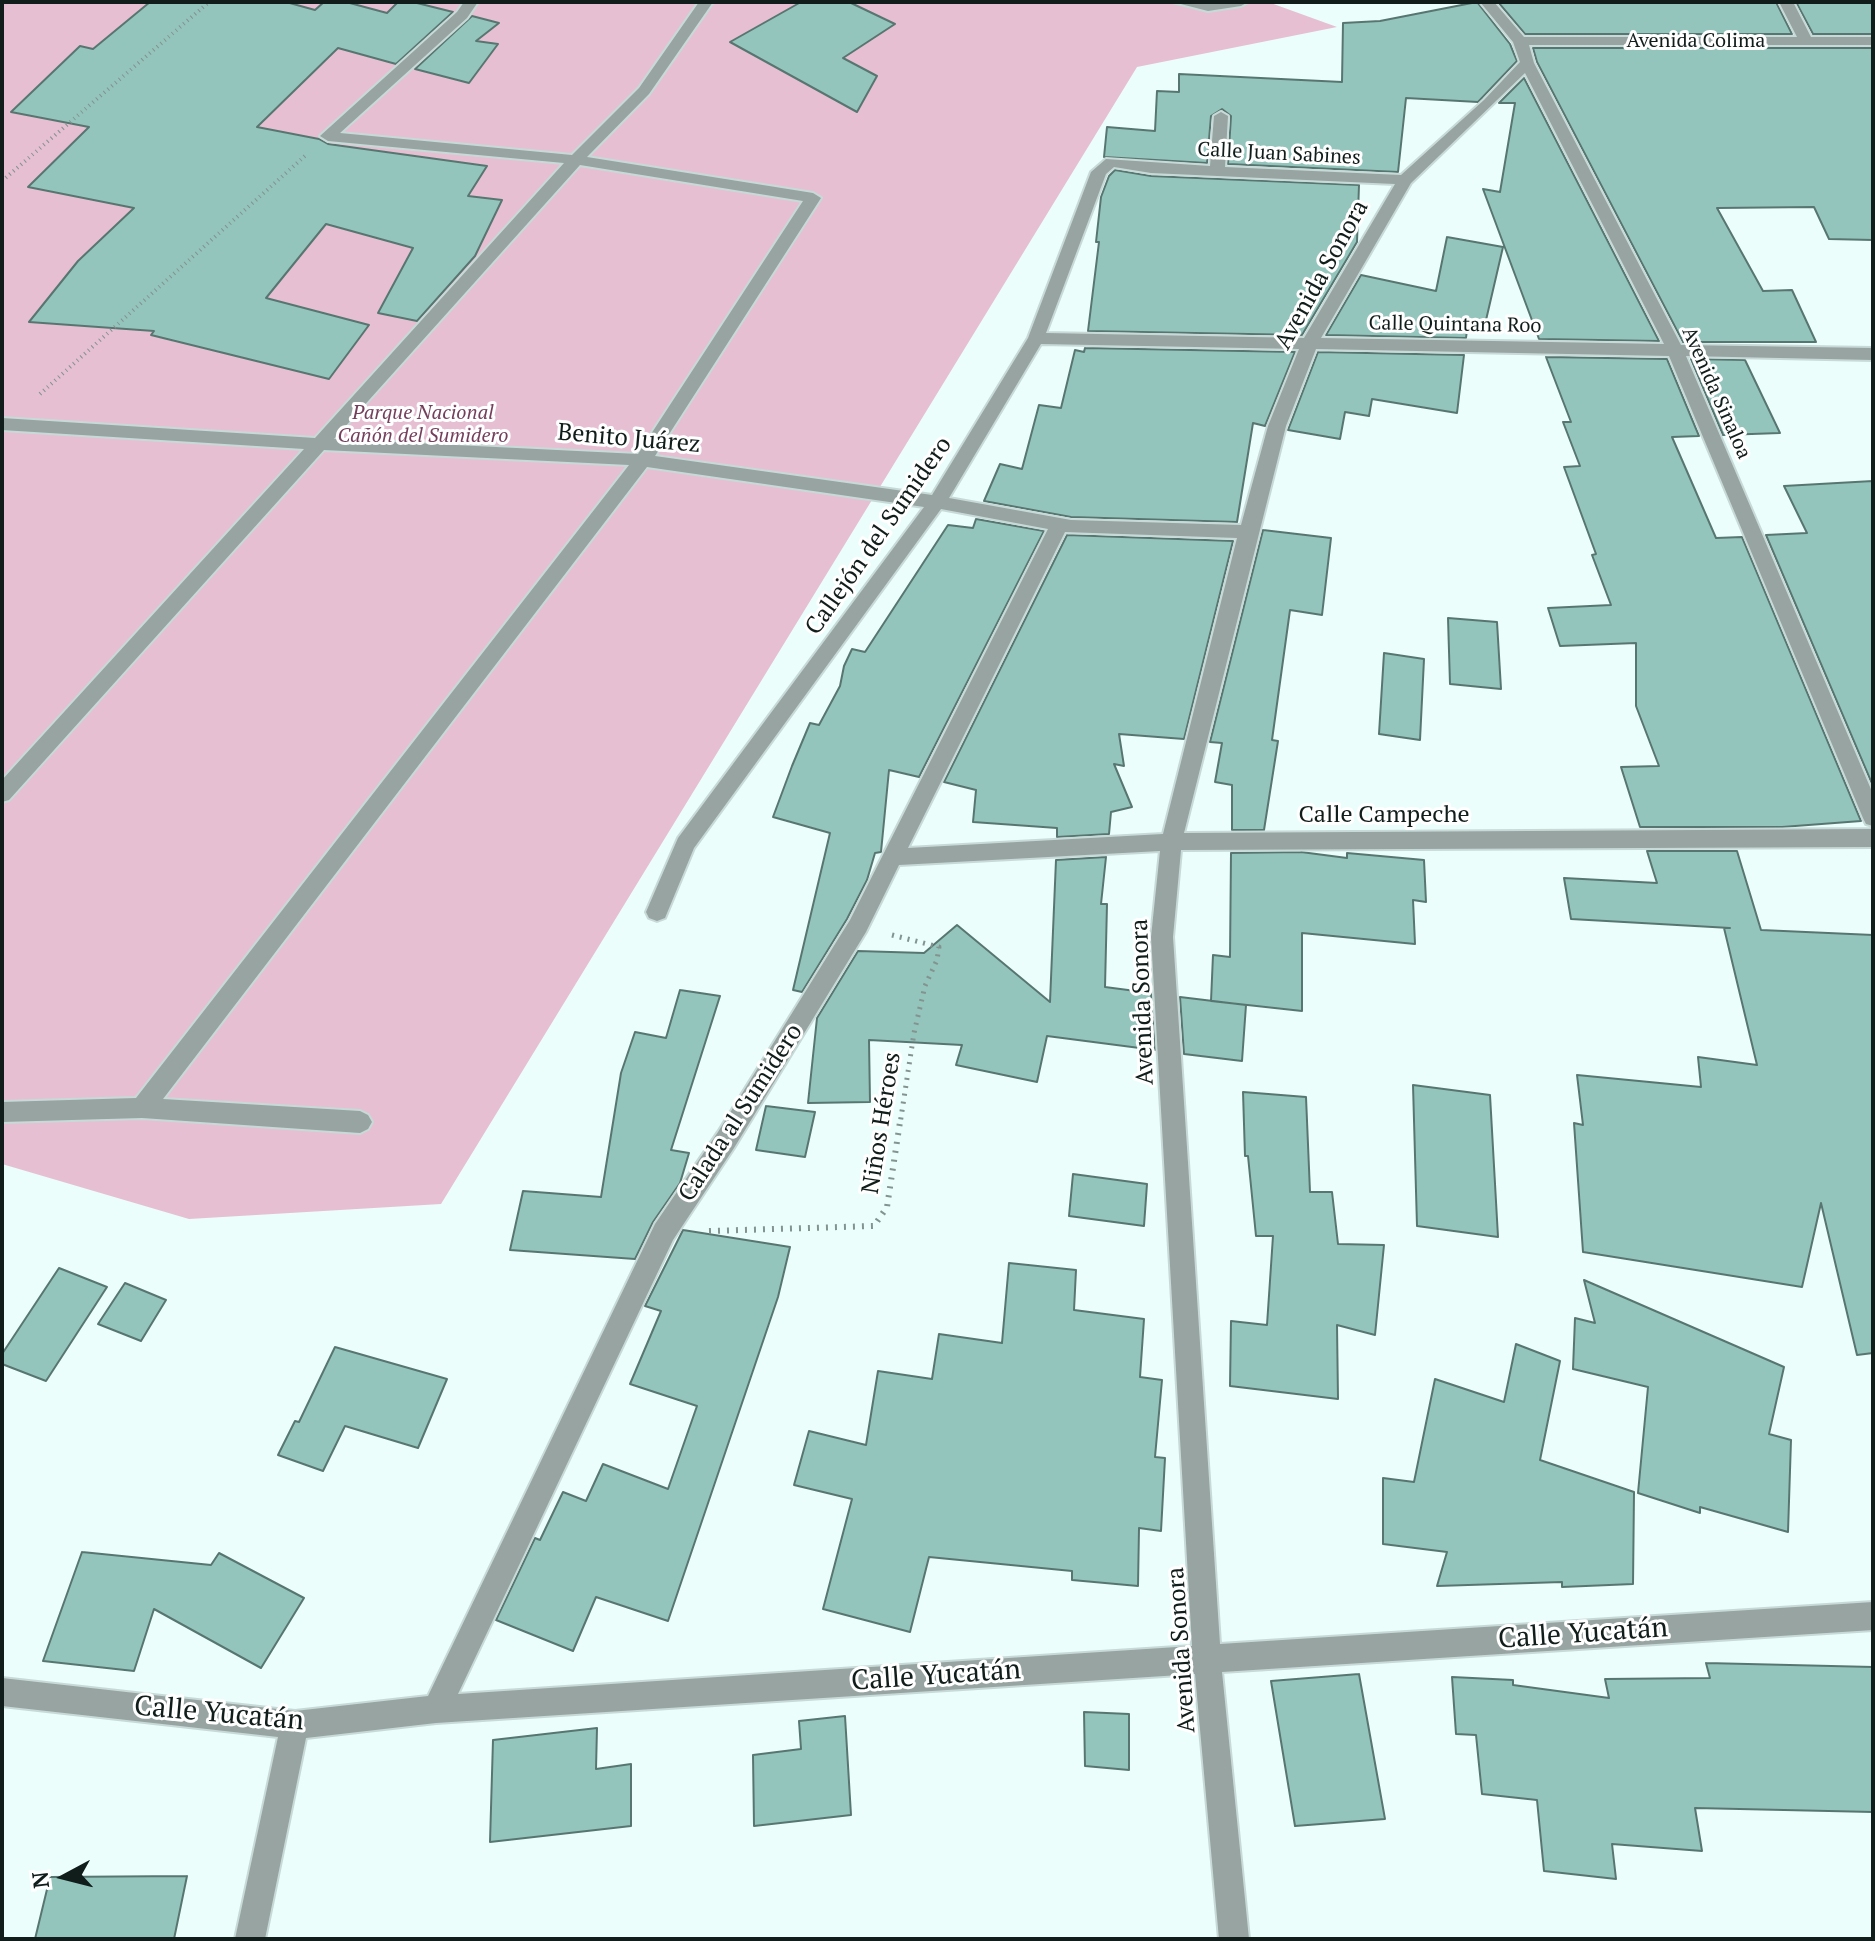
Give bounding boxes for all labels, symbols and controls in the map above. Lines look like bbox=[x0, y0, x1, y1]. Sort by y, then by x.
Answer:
street label: Avenida Colima bbox=[1627, 29, 1765, 53]
street label: Calle Juan Sabines bbox=[1197, 138, 1361, 170]
street label: Avenida Sonora bbox=[1269, 195, 1375, 355]
street label: Calle Quintana Roo bbox=[1368, 311, 1542, 339]
street label: Avenida Sinaloa bbox=[1676, 323, 1756, 463]
park label: Parque Nacional Cañón del Sumidero bbox=[338, 401, 508, 448]
street label: Benito Juárez bbox=[556, 418, 702, 460]
street label: Callejón del Sumidero bbox=[800, 431, 958, 641]
street label: Calle Campeche bbox=[1298, 801, 1470, 829]
street label: Avenida Sonora bbox=[1126, 918, 1160, 1086]
street label: Calada al Sumidero bbox=[673, 1019, 809, 1207]
street label: Niños Héroes bbox=[857, 1050, 907, 1196]
street label: Avenida Sonora bbox=[1162, 1566, 1202, 1734]
street label: Calle Yucatán bbox=[1497, 1611, 1669, 1657]
street label: Calle Yucatán bbox=[850, 1653, 1022, 1699]
street label: Calle Yucatán bbox=[133, 1690, 305, 1738]
north arrow bbox=[24, 1837, 104, 1917]
text: N bbox=[24, 1870, 55, 1890]

